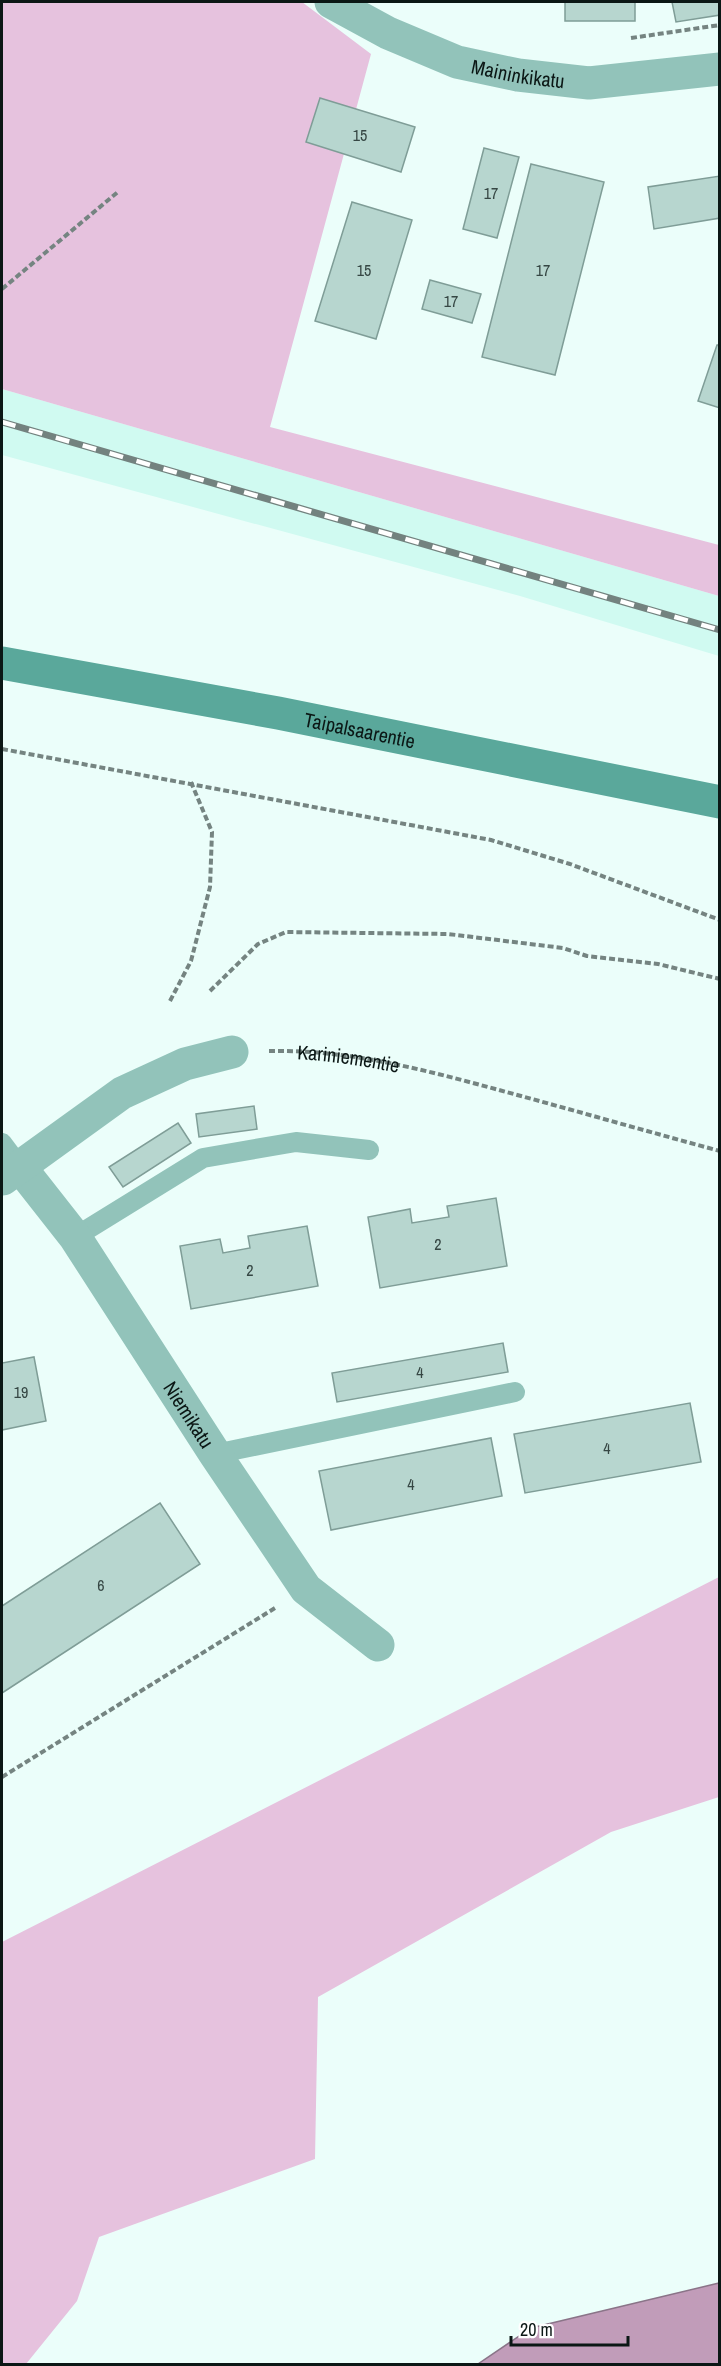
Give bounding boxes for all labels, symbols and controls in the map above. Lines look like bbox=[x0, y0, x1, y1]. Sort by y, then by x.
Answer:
street label: Maininkikatu bbox=[469, 52, 566, 94]
house number: 15 bbox=[353, 124, 367, 146]
house number: 17 bbox=[484, 182, 498, 204]
house number: 15 bbox=[357, 259, 371, 281]
house number: 17 bbox=[536, 259, 550, 281]
house number: 17 bbox=[444, 290, 458, 312]
street label: Taipalsaarentie bbox=[302, 705, 418, 754]
street label: Kariniementie bbox=[297, 1038, 402, 1078]
house number: 2 bbox=[434, 1233, 442, 1255]
house number: 2 bbox=[246, 1259, 254, 1281]
house number: 4 bbox=[416, 1361, 424, 1383]
street label: Niemikatu bbox=[158, 1376, 221, 1453]
house number: 19 bbox=[14, 1381, 28, 1403]
house number: 4 bbox=[603, 1437, 611, 1459]
house number: 4 bbox=[407, 1473, 415, 1495]
house number: 6 bbox=[97, 1574, 105, 1596]
scale bar bbox=[511, 2309, 628, 2347]
text: 20 m bbox=[520, 2317, 553, 2342]

